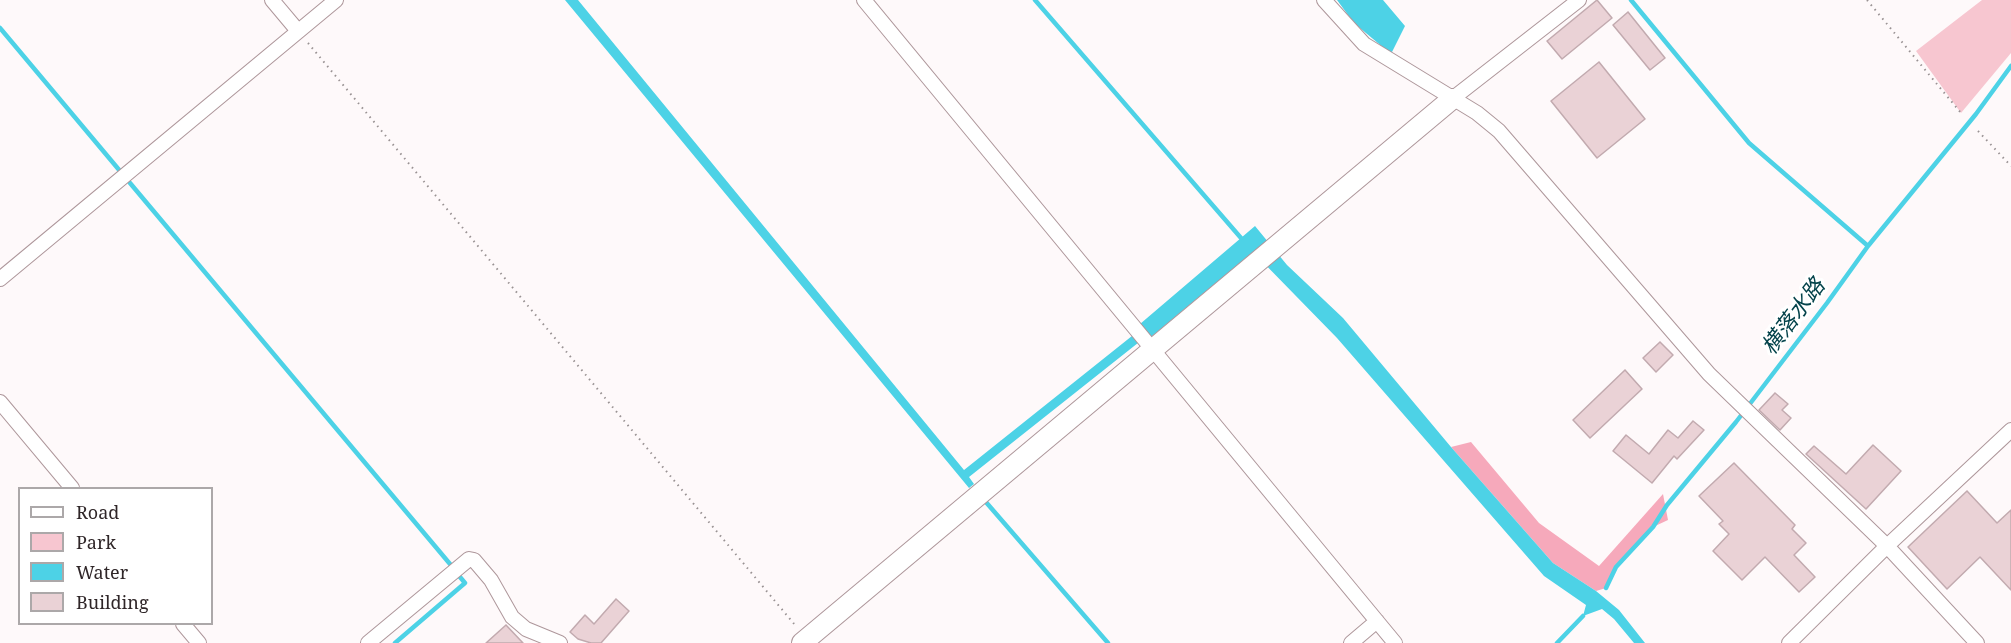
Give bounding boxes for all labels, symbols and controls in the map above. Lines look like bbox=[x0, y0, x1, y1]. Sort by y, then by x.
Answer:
water label: 横落水路 bbox=[1757, 274, 1831, 360]
legend bbox=[18, 487, 213, 625]
text: Road bbox=[76, 500, 119, 524]
text: Park bbox=[76, 530, 116, 554]
text: Water bbox=[76, 560, 128, 584]
text: Building bbox=[76, 590, 149, 614]

